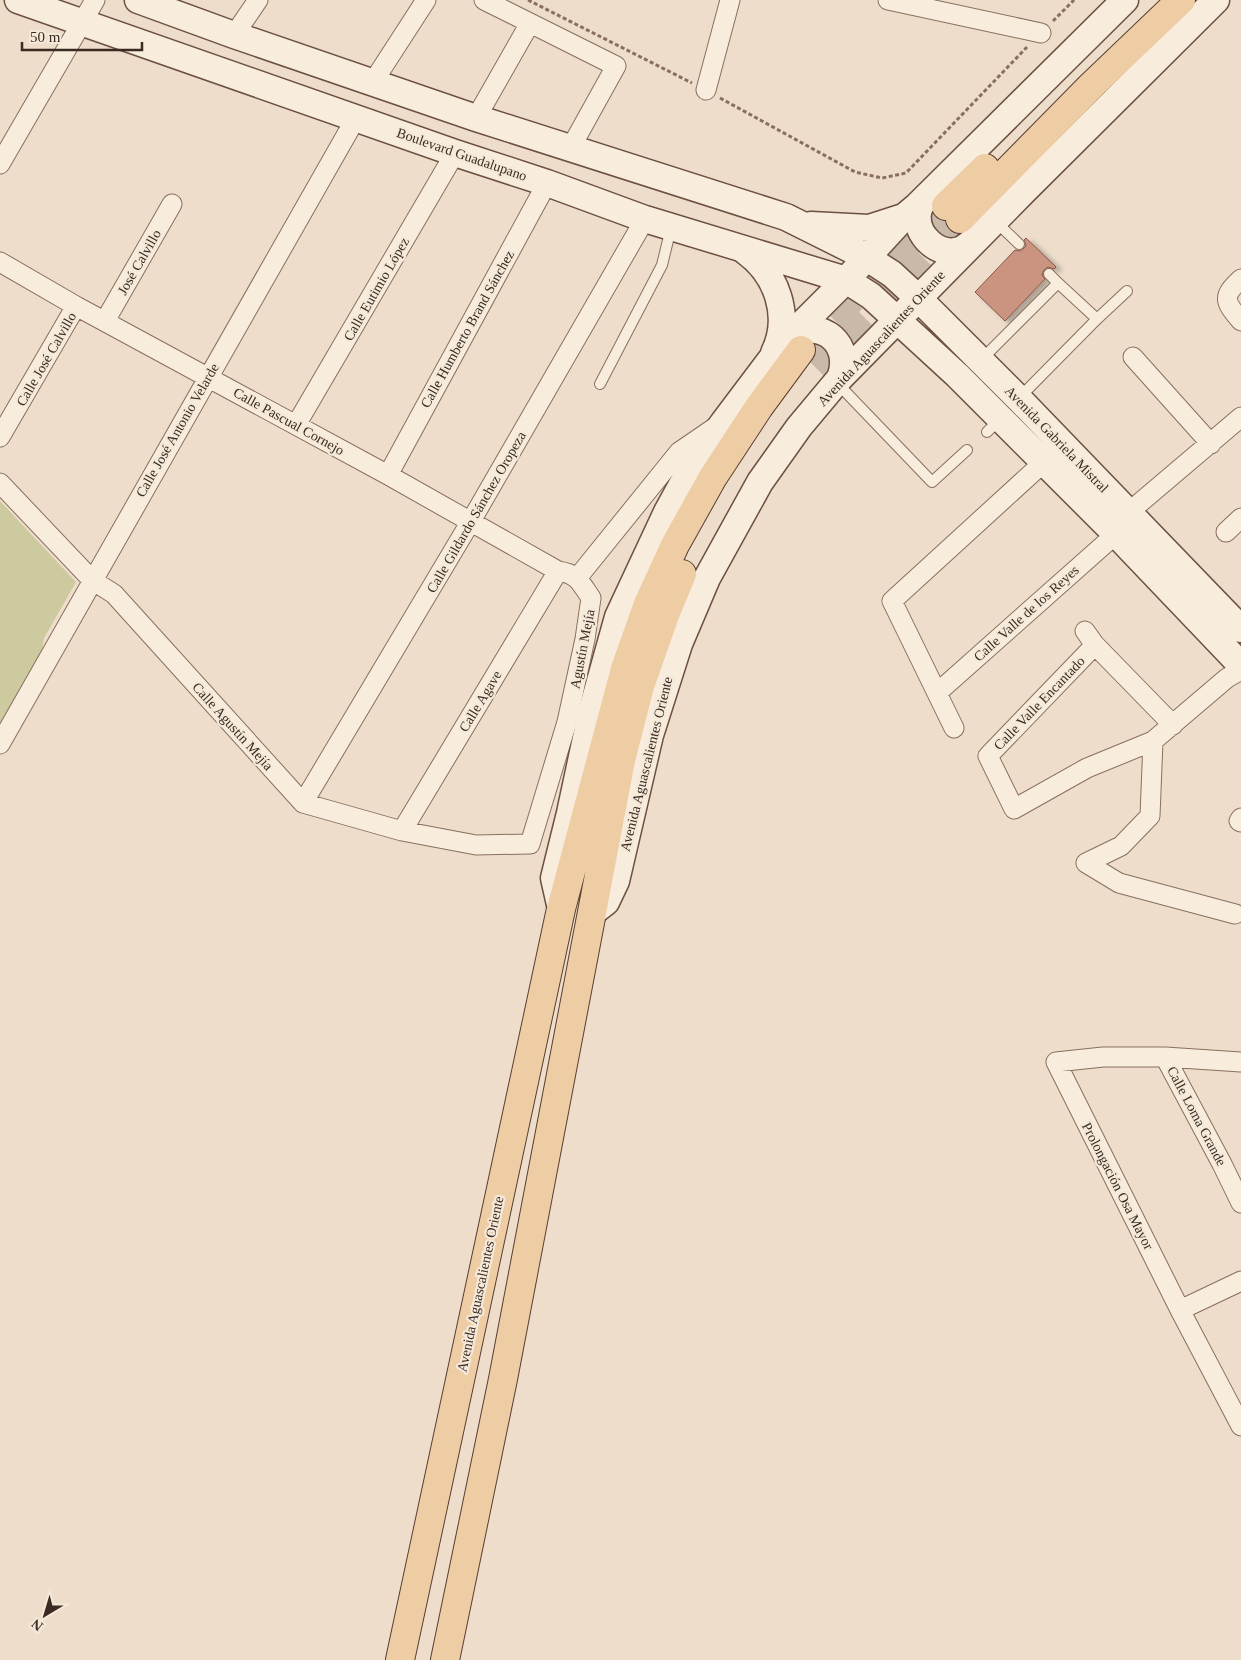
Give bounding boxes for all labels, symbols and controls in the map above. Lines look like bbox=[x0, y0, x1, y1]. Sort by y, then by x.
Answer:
scale bar bbox=[22, 20, 142, 52]
text: 50 m bbox=[30, 29, 61, 45]
street label: Boulevard Guadalupano bbox=[395, 125, 529, 184]
street label: José Calvillo bbox=[115, 227, 164, 297]
street label: Calle Eutimio López bbox=[341, 235, 412, 344]
street label: Calle Humberto Brand Sánchez bbox=[418, 248, 517, 411]
street label: Avenida Aguascalientes Oriente bbox=[815, 268, 948, 409]
street label: Calle José Calvillo bbox=[13, 310, 79, 409]
street label: Calle José Antonio Velarde bbox=[133, 361, 222, 500]
street label: Avenida Gabriela Mistral bbox=[1002, 383, 1111, 496]
street label: Calle Pascual Cornejo bbox=[231, 385, 347, 458]
street label: Calle Gildardo Sánchez Oropeza bbox=[424, 428, 529, 596]
street label: Calle Valle de los Reyes bbox=[971, 562, 1082, 664]
street label: Agustín Mejía bbox=[567, 607, 598, 690]
street label: Calle Valle Encantado bbox=[991, 653, 1088, 753]
street label: Calle Agave bbox=[456, 668, 505, 735]
street label: Avenida Aguascalientes Oriente bbox=[618, 675, 675, 853]
street label: Calle Agustín Mejía bbox=[189, 679, 276, 774]
street label: Calle Loma Grande bbox=[1164, 1064, 1229, 1168]
street label: Prolongación Osa Mayor bbox=[1079, 1120, 1156, 1253]
street label: Avenida Aguascalientes Oriente bbox=[455, 1195, 506, 1373]
north arrow bbox=[20, 1590, 70, 1640]
text: N bbox=[29, 1616, 46, 1634]

